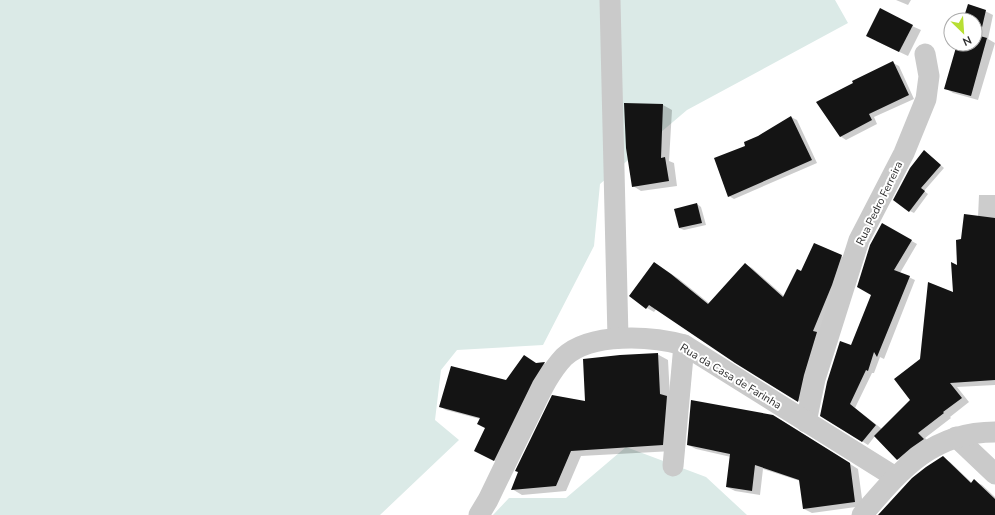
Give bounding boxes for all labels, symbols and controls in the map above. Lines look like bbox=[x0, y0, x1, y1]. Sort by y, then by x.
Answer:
north arrow bbox=[943, 12, 983, 52]
text: N bbox=[960, 32, 974, 49]
street label: Rua Pedro Ferreira bbox=[853, 159, 906, 248]
street label: Rua da Casa de Farinha bbox=[677, 340, 784, 413]

